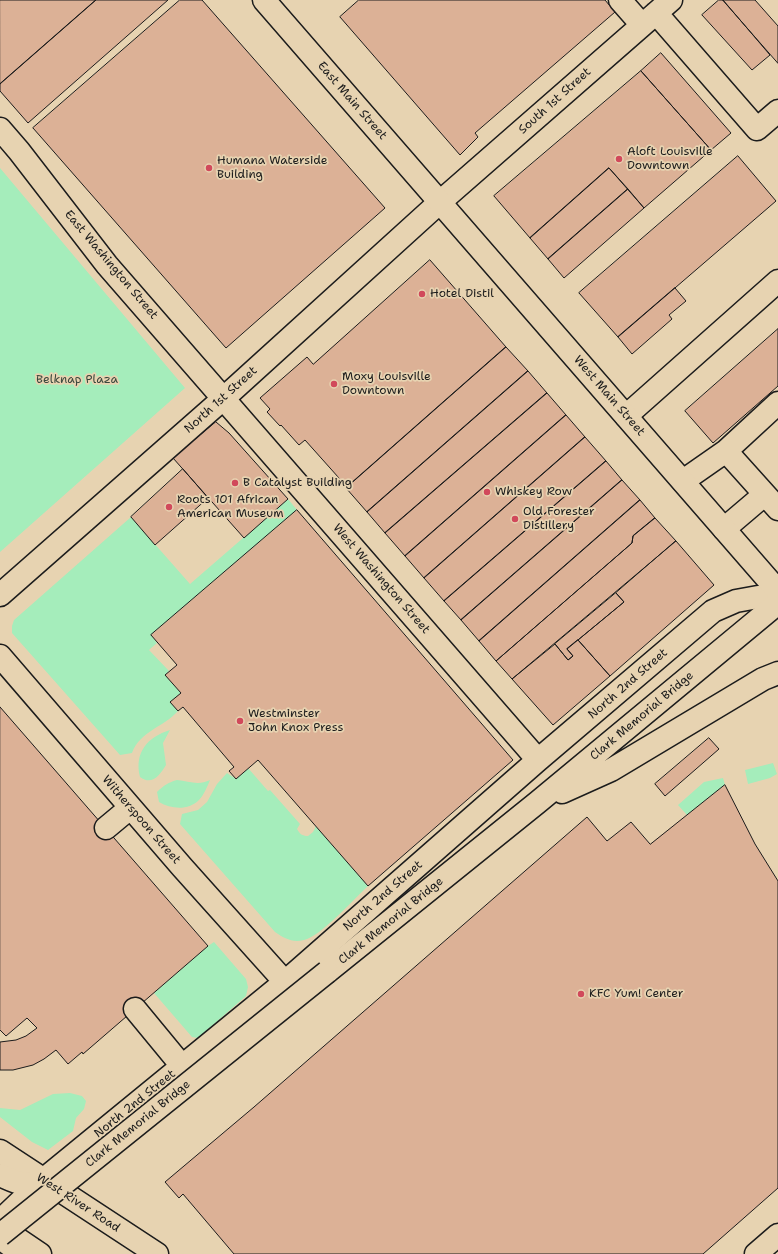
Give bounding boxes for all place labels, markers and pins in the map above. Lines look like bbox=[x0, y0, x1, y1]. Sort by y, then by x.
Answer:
place label: Aloft Louisville Downtown bbox=[627, 145, 713, 173]
place label: Humana Waterside Building bbox=[217, 154, 327, 182]
marker: Aloft Louisville Downtown bbox=[614, 154, 624, 164]
marker: Humana Waterside Building bbox=[204, 163, 214, 173]
place label: Hotel Distil bbox=[430, 287, 494, 301]
marker: Hotel Distil bbox=[417, 289, 427, 299]
place label: Moxy Louisville Downtown bbox=[342, 370, 431, 398]
marker: Moxy Louisville Downtown bbox=[329, 379, 339, 389]
place label: B Catalyst Building bbox=[243, 476, 352, 490]
marker: B Catalyst Building bbox=[230, 478, 240, 488]
place label: Whiskey Row bbox=[495, 485, 572, 499]
marker: Whiskey Row bbox=[482, 487, 492, 497]
place label: Roots 101 African American Museum bbox=[177, 493, 284, 521]
marker: Roots 101 African American Museum bbox=[164, 502, 174, 512]
place label: Old Forester Distillery bbox=[523, 505, 595, 533]
marker: Old Forester Distillery bbox=[510, 514, 520, 524]
place label: Westminster John Knox Press bbox=[248, 707, 343, 735]
marker: Westminster John Knox Press bbox=[235, 716, 245, 726]
place label: KFC Yum! Center bbox=[589, 987, 683, 1001]
marker: KFC Yum! Center bbox=[576, 989, 586, 999]

